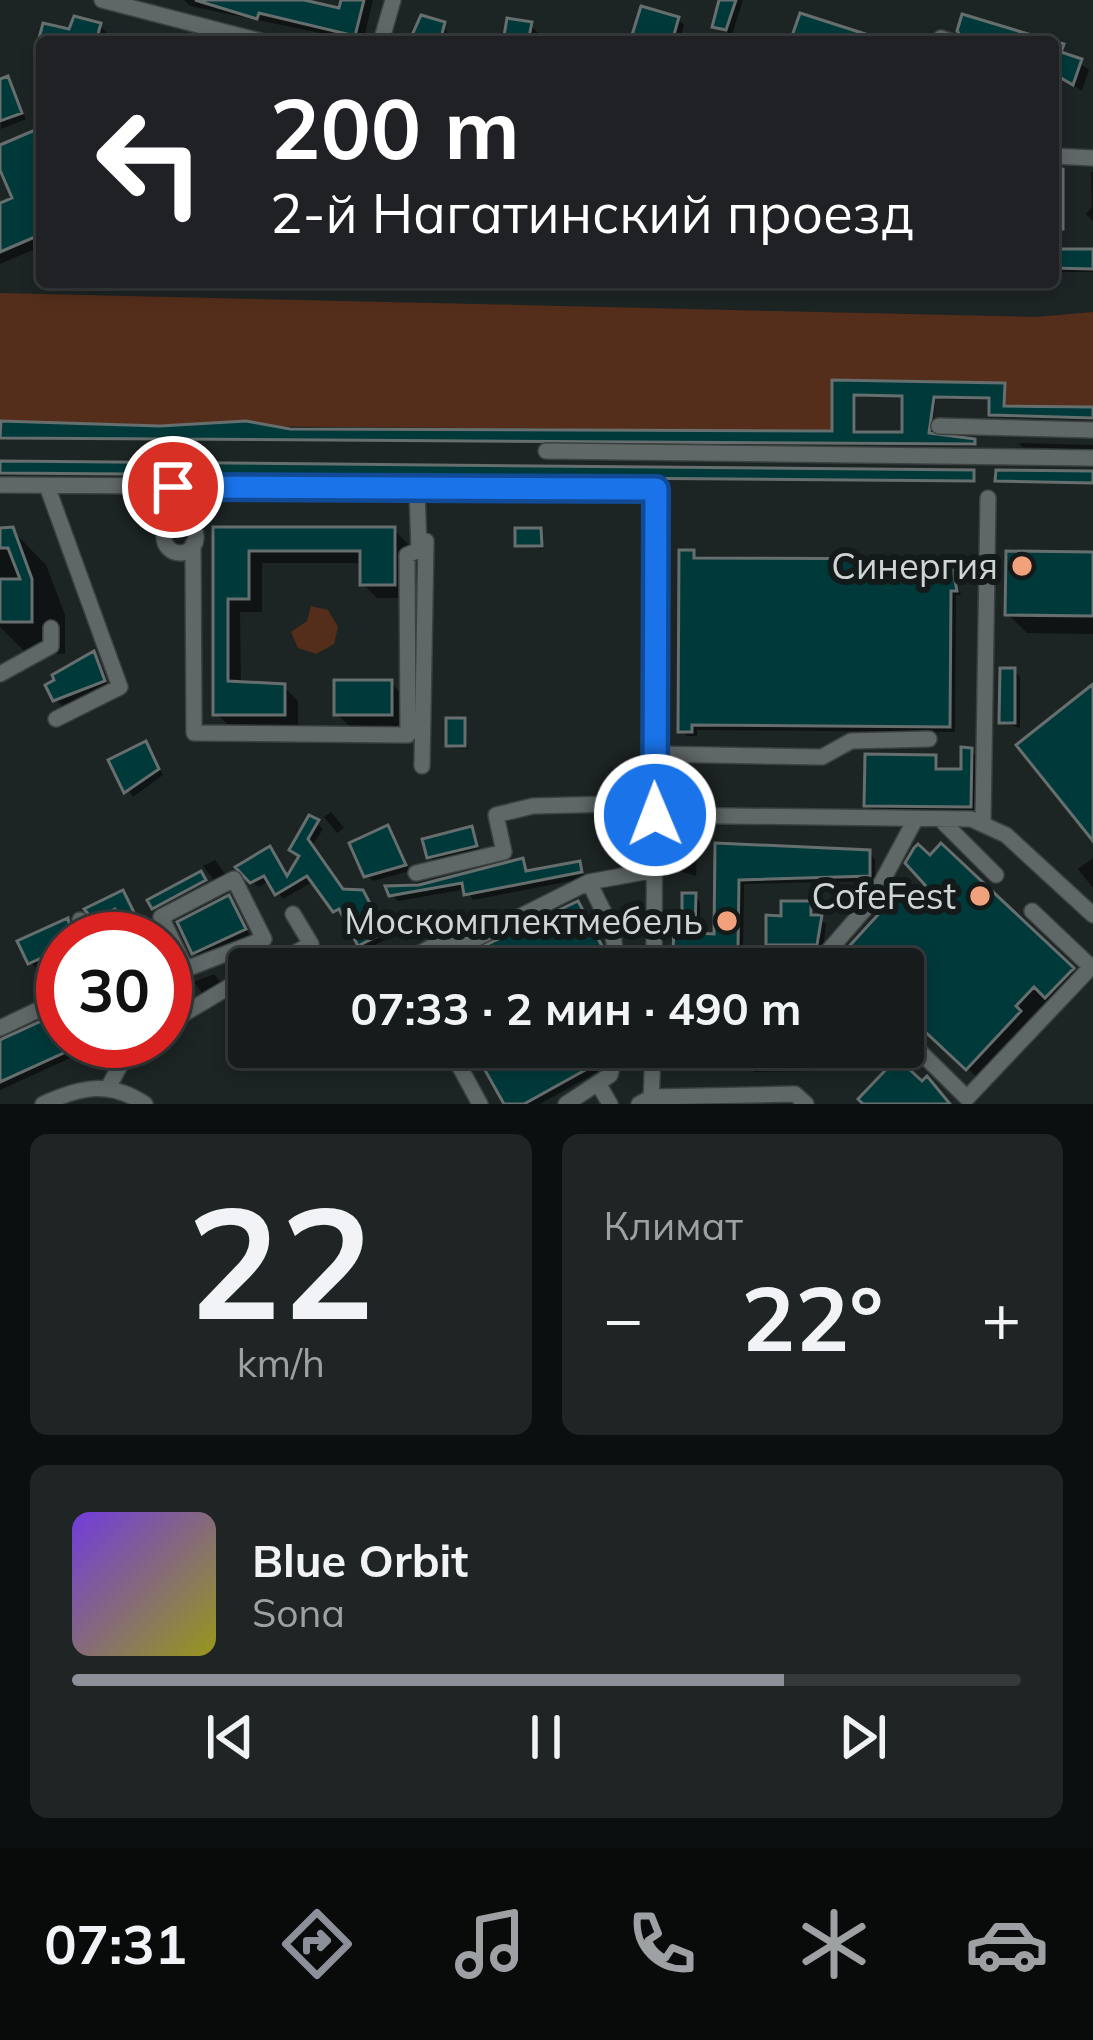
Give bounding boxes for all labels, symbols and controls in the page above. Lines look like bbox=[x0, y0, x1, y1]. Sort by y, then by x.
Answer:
text: 200 m bbox=[270, 75, 520, 180]
icon: left bbox=[72, 84, 228, 240]
text: 2-й Нагатинский проезд bbox=[270, 179, 914, 247]
pin bbox=[122, 436, 224, 538]
icon: arrive bbox=[140, 454, 206, 520]
place label: Синергия bbox=[831, 543, 998, 588]
marker: Синергия bbox=[1009, 553, 1035, 579]
position arrow bbox=[592, 752, 718, 878]
place label: CofeFest bbox=[812, 873, 956, 918]
marker: CofeFest bbox=[967, 883, 993, 909]
place label: Москомплектмебель bbox=[344, 898, 703, 943]
marker: Москомплектмебель bbox=[714, 908, 740, 934]
speed limit sign: 30 bbox=[36, 912, 192, 1068]
text: 07:33 · 2 мин · 490 m bbox=[350, 980, 802, 1036]
text: 22 bbox=[187, 1162, 374, 1358]
text: Климат bbox=[604, 1201, 743, 1250]
text: 22° bbox=[741, 1261, 883, 1374]
text: − bbox=[604, 1276, 643, 1359]
text: + bbox=[981, 1276, 1021, 1359]
text: km/h bbox=[237, 1338, 325, 1387]
text: Blue Orbit bbox=[252, 1532, 468, 1588]
text: Sona bbox=[252, 1588, 345, 1637]
icon: previous bbox=[197, 1704, 263, 1770]
icon: pause bbox=[513, 1704, 579, 1770]
icon: next bbox=[830, 1704, 896, 1770]
icon: directions bbox=[275, 1902, 359, 1986]
icon: music bbox=[448, 1902, 532, 1986]
icon: phone bbox=[620, 1902, 704, 1986]
icon: climate bbox=[792, 1902, 876, 1986]
icon: car bbox=[965, 1902, 1049, 1986]
text: 07:31 bbox=[44, 1910, 187, 1978]

